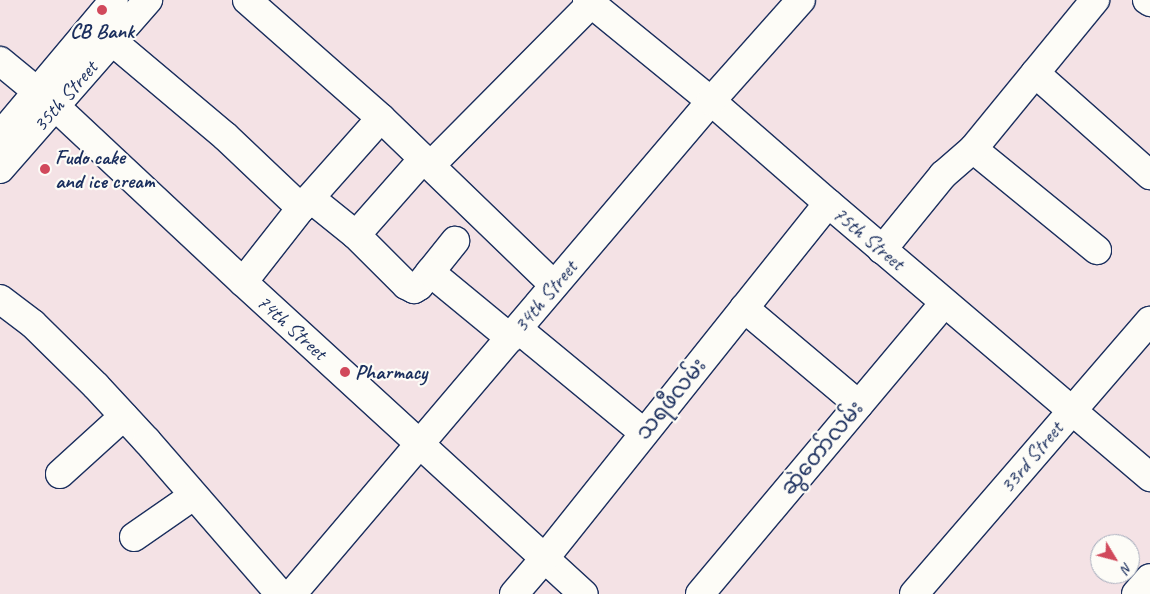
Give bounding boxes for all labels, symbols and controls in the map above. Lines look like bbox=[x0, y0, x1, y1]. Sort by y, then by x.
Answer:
marker: CB Bank bbox=[96, 4, 108, 16]
place label: CB Bank bbox=[70, 18, 134, 44]
street label: 35th Street bbox=[27, 55, 103, 137]
place label: Fudo cake and ice cream bbox=[55, 144, 154, 194]
marker: Fudo cake and ice cream bbox=[39, 163, 51, 175]
street label: 75th Street bbox=[828, 201, 910, 275]
street label: 34th Street bbox=[508, 255, 582, 337]
street label: 74th Street bbox=[252, 289, 332, 365]
street label: သရဖီလမ်း bbox=[631, 353, 711, 445]
place label: Pharmacy bbox=[355, 359, 427, 385]
marker: Pharmacy bbox=[339, 366, 351, 378]
street label: ဆွဲတော်လမ်း bbox=[775, 396, 869, 500]
street label: 33rd Street bbox=[994, 416, 1068, 498]
north arrow bbox=[1090, 534, 1140, 584]
text: N bbox=[1117, 559, 1136, 576]

